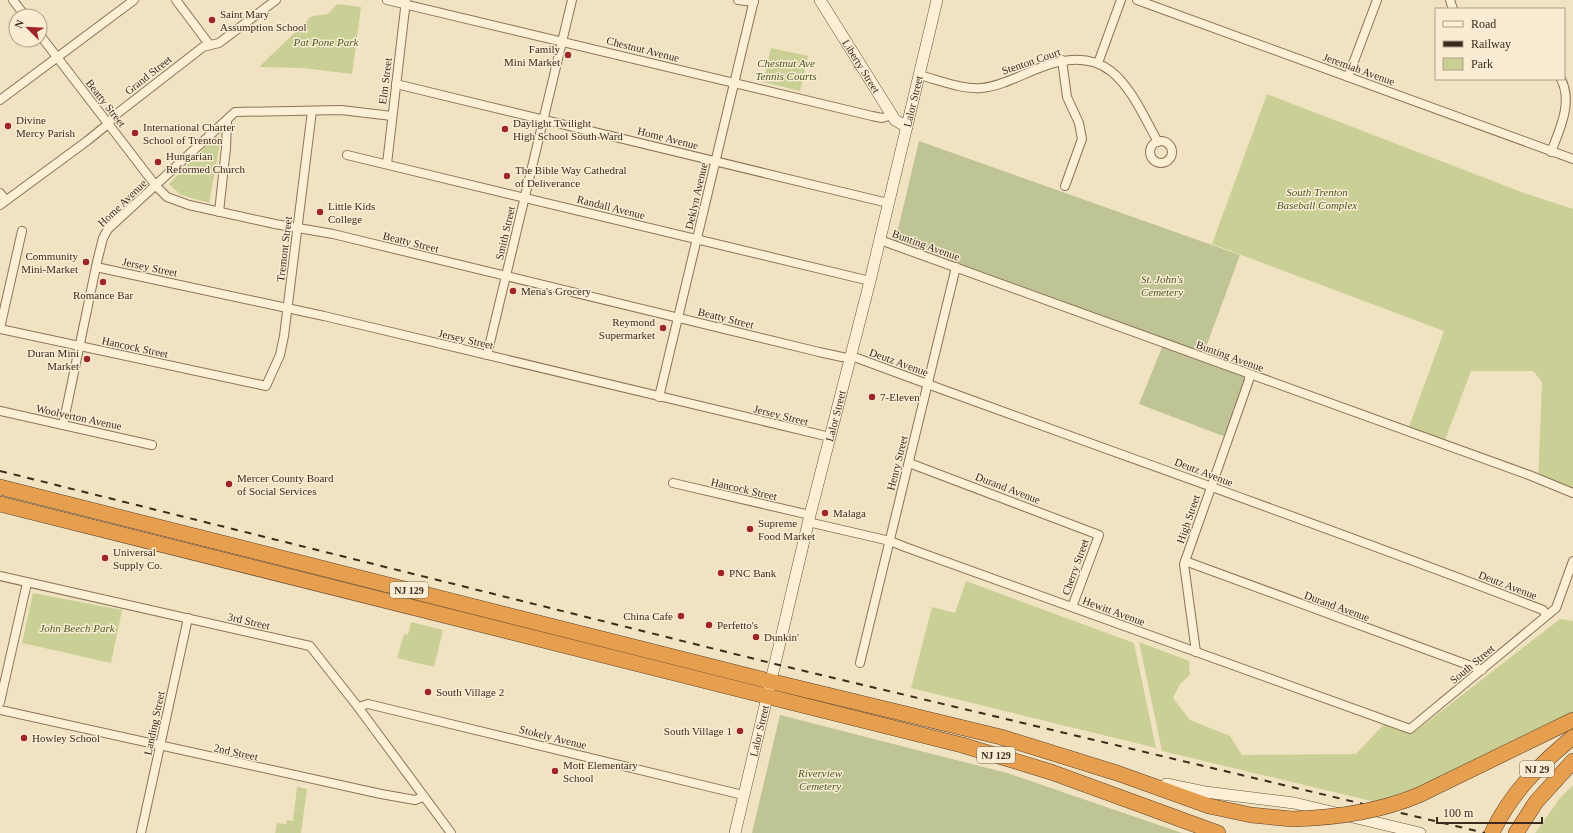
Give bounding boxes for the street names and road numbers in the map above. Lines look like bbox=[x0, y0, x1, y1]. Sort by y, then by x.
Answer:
street label: Chestnut Avenue bbox=[605, 34, 681, 64]
street label: Liberty Street bbox=[840, 37, 883, 95]
street label: Stenton Court bbox=[1000, 45, 1062, 77]
street label: Jeremiah Avenue bbox=[1322, 50, 1397, 88]
street label: Grand Street bbox=[122, 53, 174, 97]
street label: Elm Street bbox=[376, 57, 394, 105]
street label: Lalor Street bbox=[901, 74, 925, 128]
street label: Beatty Street bbox=[84, 77, 128, 129]
street label: Home Avenue bbox=[636, 125, 700, 151]
street label: Deklyn Avenue bbox=[683, 161, 710, 230]
street label: Home Avenue bbox=[95, 177, 149, 229]
street label: Randall Avenue bbox=[576, 193, 646, 221]
street label: Smith Street bbox=[493, 205, 517, 261]
street label: Tremont Street bbox=[274, 216, 294, 282]
street label: Bunting Avenue bbox=[891, 227, 962, 263]
street label: Beatty Street bbox=[382, 229, 440, 255]
street label: Jersey Street bbox=[121, 255, 179, 279]
street label: Beatty Street bbox=[697, 305, 755, 331]
street label: Jersey Street bbox=[437, 327, 495, 351]
street label: Hancock Street bbox=[101, 334, 169, 360]
street label: Bunting Avenue bbox=[1195, 338, 1266, 374]
street label: Deutz Avenue bbox=[868, 346, 930, 378]
street label: Lalor Street bbox=[823, 389, 848, 443]
street label: Woolverton Avenue bbox=[35, 402, 123, 432]
street label: Jersey Street bbox=[752, 402, 810, 428]
street label: Henry Street bbox=[884, 434, 910, 492]
street label: Deutz Avenue bbox=[1173, 455, 1235, 489]
street label: Durand Avenue bbox=[974, 470, 1042, 506]
street label: Hancock Street bbox=[710, 476, 778, 502]
street label: High Street bbox=[1174, 493, 1202, 545]
street label: Cherry Street bbox=[1059, 537, 1091, 597]
street label: Deutz Avenue bbox=[1477, 568, 1539, 602]
road number: NJ 129 bbox=[390, 582, 428, 598]
street label: Durand Avenue bbox=[1303, 589, 1371, 623]
street label: Hewitt Avenue bbox=[1081, 594, 1147, 628]
street label: 3rd Street bbox=[227, 610, 271, 632]
street label: South Street bbox=[1447, 642, 1497, 686]
street label: Landing Street bbox=[141, 690, 167, 756]
street label: Lalor Street bbox=[747, 704, 771, 758]
street label: Stokely Avenue bbox=[518, 723, 588, 751]
street label: 2nd Street bbox=[213, 741, 259, 763]
road number: NJ 129 bbox=[977, 747, 1015, 763]
road number: NJ 29 bbox=[1520, 761, 1554, 777]

